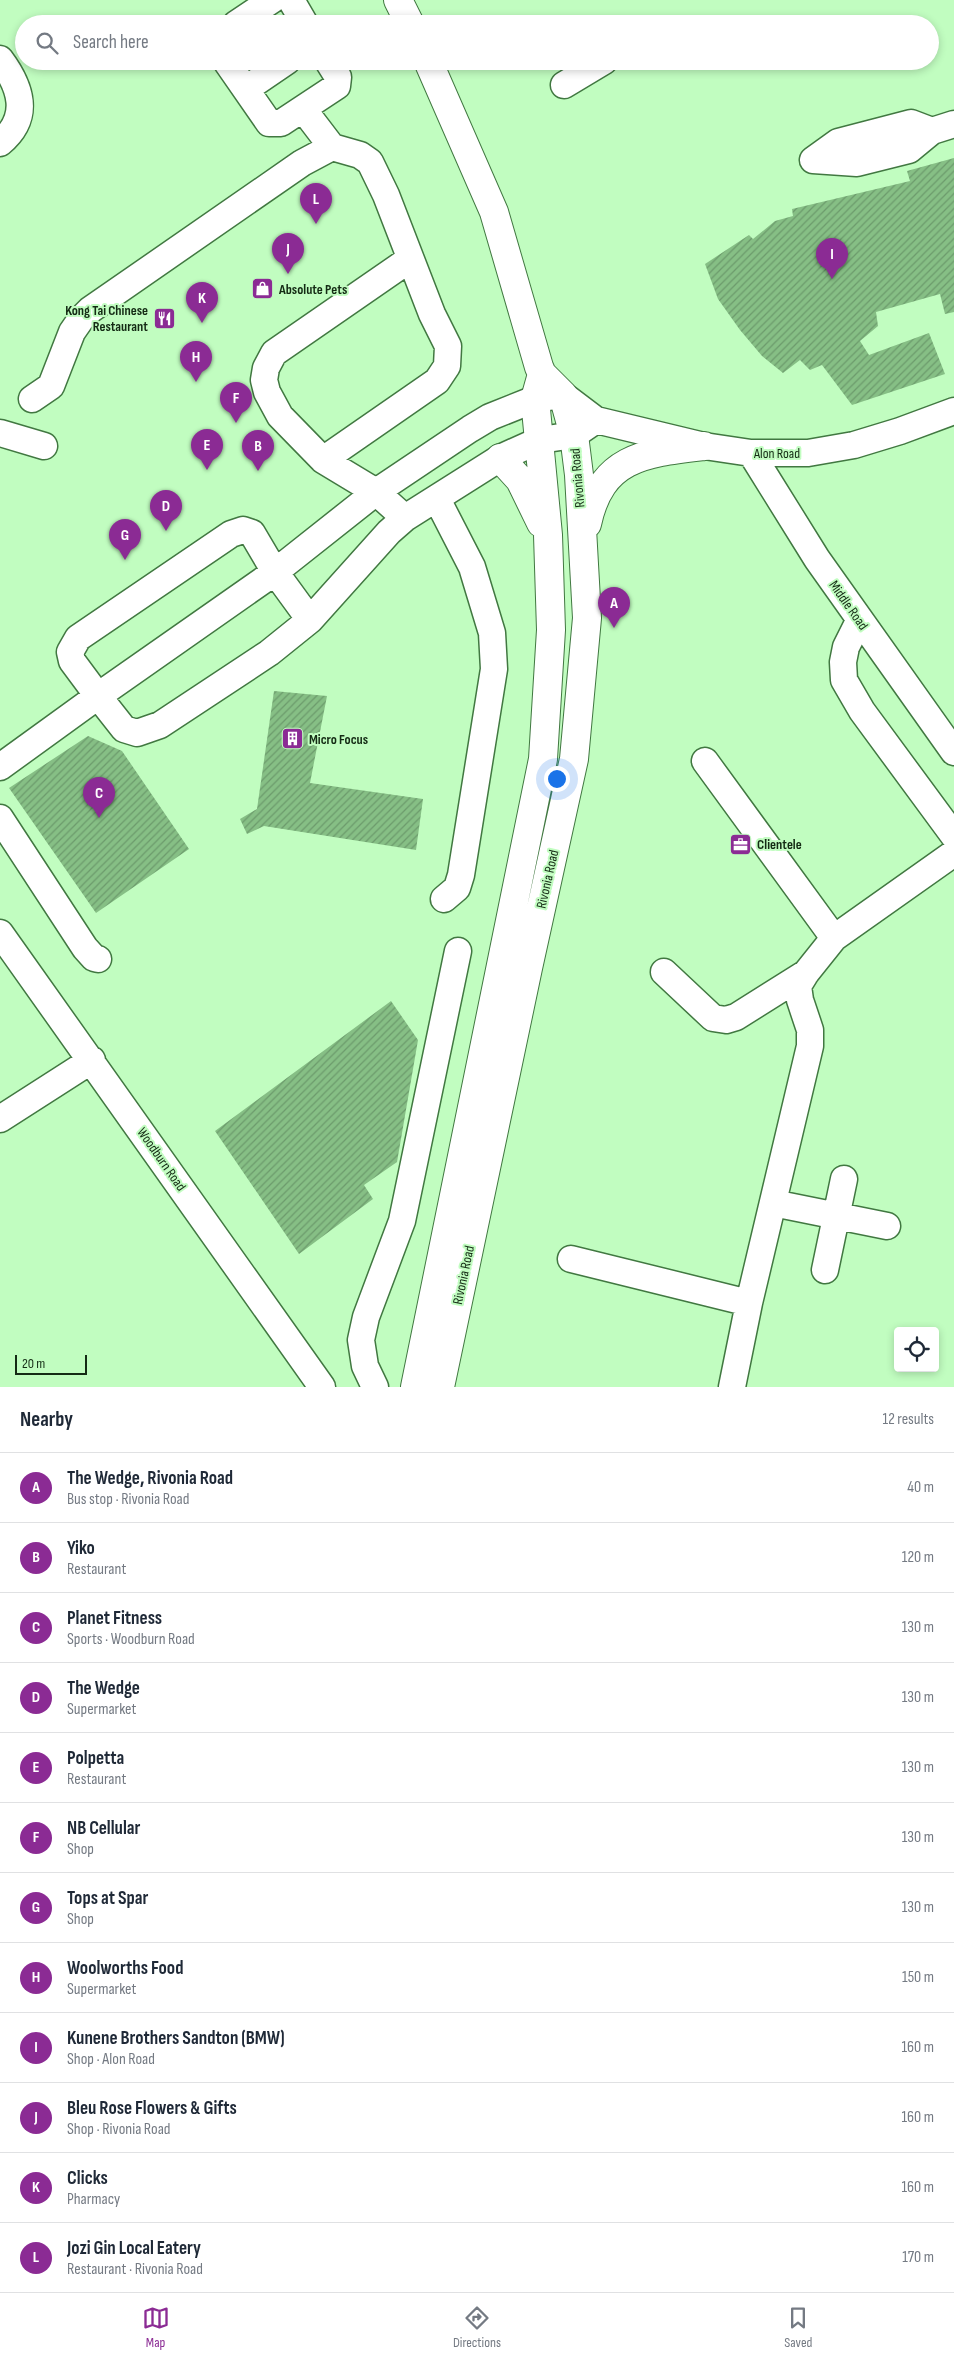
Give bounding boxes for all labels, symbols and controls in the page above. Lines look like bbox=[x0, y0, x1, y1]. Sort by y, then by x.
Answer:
search box bbox=[15, 15, 939, 70]
icon: search bbox=[33, 29, 61, 57]
text: Search here bbox=[73, 31, 149, 54]
pin: L bbox=[300, 183, 332, 224]
pin: J bbox=[272, 233, 304, 274]
pin: I bbox=[816, 238, 848, 279]
shop icon: Absolute Pets bbox=[251, 277, 275, 301]
place label: Absolute Pets bbox=[278, 281, 347, 298]
pin: K bbox=[186, 282, 218, 323]
place label: Kong Tai Chinese Restaurant bbox=[65, 302, 148, 335]
restaurant icon: Kong Tai Chinese Restaurant bbox=[152, 306, 176, 330]
pin: H bbox=[180, 341, 212, 382]
pin: F bbox=[220, 382, 252, 423]
pin: E bbox=[191, 429, 223, 470]
pin: B bbox=[242, 430, 274, 471]
street label: Alon Road bbox=[753, 445, 800, 462]
street label: Rivonia Road bbox=[566, 447, 589, 508]
pin: D bbox=[150, 490, 182, 531]
pin: G bbox=[109, 519, 141, 560]
street label: Middle Road bbox=[825, 577, 872, 633]
pin: A bbox=[598, 587, 630, 628]
building icon: Micro Focus bbox=[281, 727, 305, 751]
place label: Micro Focus bbox=[309, 731, 368, 748]
your location bbox=[544, 766, 570, 792]
pin: C bbox=[83, 777, 115, 818]
office icon: Clientele bbox=[729, 832, 753, 856]
place label: Clientele bbox=[757, 836, 802, 853]
street label: Rivonia Road bbox=[532, 848, 563, 910]
street label: Woodburn Road bbox=[134, 1124, 190, 1194]
street label: Rivonia Road bbox=[449, 1244, 478, 1306]
map controls bbox=[894, 1327, 939, 1372]
button: locate bbox=[894, 1327, 939, 1372]
scale bar bbox=[15, 1352, 88, 1375]
text: 20 m bbox=[22, 1355, 45, 1372]
text: Nearby bbox=[20, 1407, 73, 1432]
text: 12 results bbox=[882, 1410, 934, 1429]
text: The Wedge, Rivonia Road bbox=[67, 1467, 233, 1490]
text: A bbox=[32, 1478, 40, 1497]
text: 40 m bbox=[907, 1478, 934, 1497]
text: Bus stop · Rivonia Road bbox=[67, 1490, 189, 1509]
text: Yiko bbox=[67, 1537, 95, 1560]
text: B bbox=[32, 1548, 40, 1567]
text: 120 m bbox=[902, 1548, 934, 1567]
text: Restaurant bbox=[67, 1560, 126, 1579]
text: Planet Fitness bbox=[67, 1607, 162, 1630]
text: C bbox=[32, 1618, 40, 1637]
text: 130 m bbox=[902, 1618, 934, 1637]
text: Sports · Woodburn Road bbox=[67, 1630, 195, 1649]
text: The Wedge bbox=[67, 1677, 140, 1700]
text: D bbox=[32, 1688, 40, 1707]
text: 130 m bbox=[902, 1688, 934, 1707]
text: Supermarket bbox=[67, 1700, 136, 1719]
text: Polpetta bbox=[67, 1747, 124, 1770]
text: E bbox=[33, 1758, 39, 1777]
text: 130 m bbox=[902, 1758, 934, 1777]
text: Restaurant bbox=[67, 1770, 126, 1789]
text: NB Cellular bbox=[67, 1817, 140, 1840]
text: F bbox=[33, 1828, 39, 1847]
text: 130 m bbox=[902, 1828, 934, 1847]
text: Shop bbox=[67, 1840, 94, 1859]
text: Tops at Spar bbox=[67, 1887, 148, 1910]
text: G bbox=[32, 1898, 40, 1917]
text: 130 m bbox=[902, 1898, 934, 1917]
text: Shop bbox=[67, 1910, 94, 1929]
text: Woolworths Food bbox=[67, 1957, 183, 1980]
text: H bbox=[32, 1968, 40, 1987]
text: 150 m bbox=[902, 1968, 934, 1987]
text: Supermarket bbox=[67, 1980, 136, 1999]
text: Kunene Brothers Sandton (BMW) bbox=[67, 2027, 285, 2050]
text: I bbox=[34, 2038, 38, 2057]
text: 160 m bbox=[901, 2038, 934, 2057]
text: Shop · Alon Road bbox=[67, 2050, 155, 2069]
text: Bleu Rose Flowers & Gifts bbox=[67, 2097, 237, 2120]
text: J bbox=[34, 2108, 38, 2127]
text: 160 m bbox=[901, 2108, 934, 2127]
text: Shop · Rivonia Road bbox=[67, 2120, 171, 2139]
text: Clicks bbox=[67, 2167, 108, 2190]
text: K bbox=[32, 2178, 40, 2197]
text: 160 m bbox=[901, 2178, 934, 2197]
text: Pharmacy bbox=[67, 2190, 120, 2209]
text: Jozi Gin Local Eatery bbox=[67, 2237, 201, 2260]
text: L bbox=[33, 2248, 39, 2267]
text: 170 m bbox=[902, 2248, 934, 2267]
text: Restaurant · Rivonia Road bbox=[67, 2260, 203, 2279]
tab: Map bbox=[142, 2304, 170, 2351]
tab: Directions bbox=[453, 2304, 501, 2351]
tab: Saved bbox=[784, 2304, 812, 2351]

